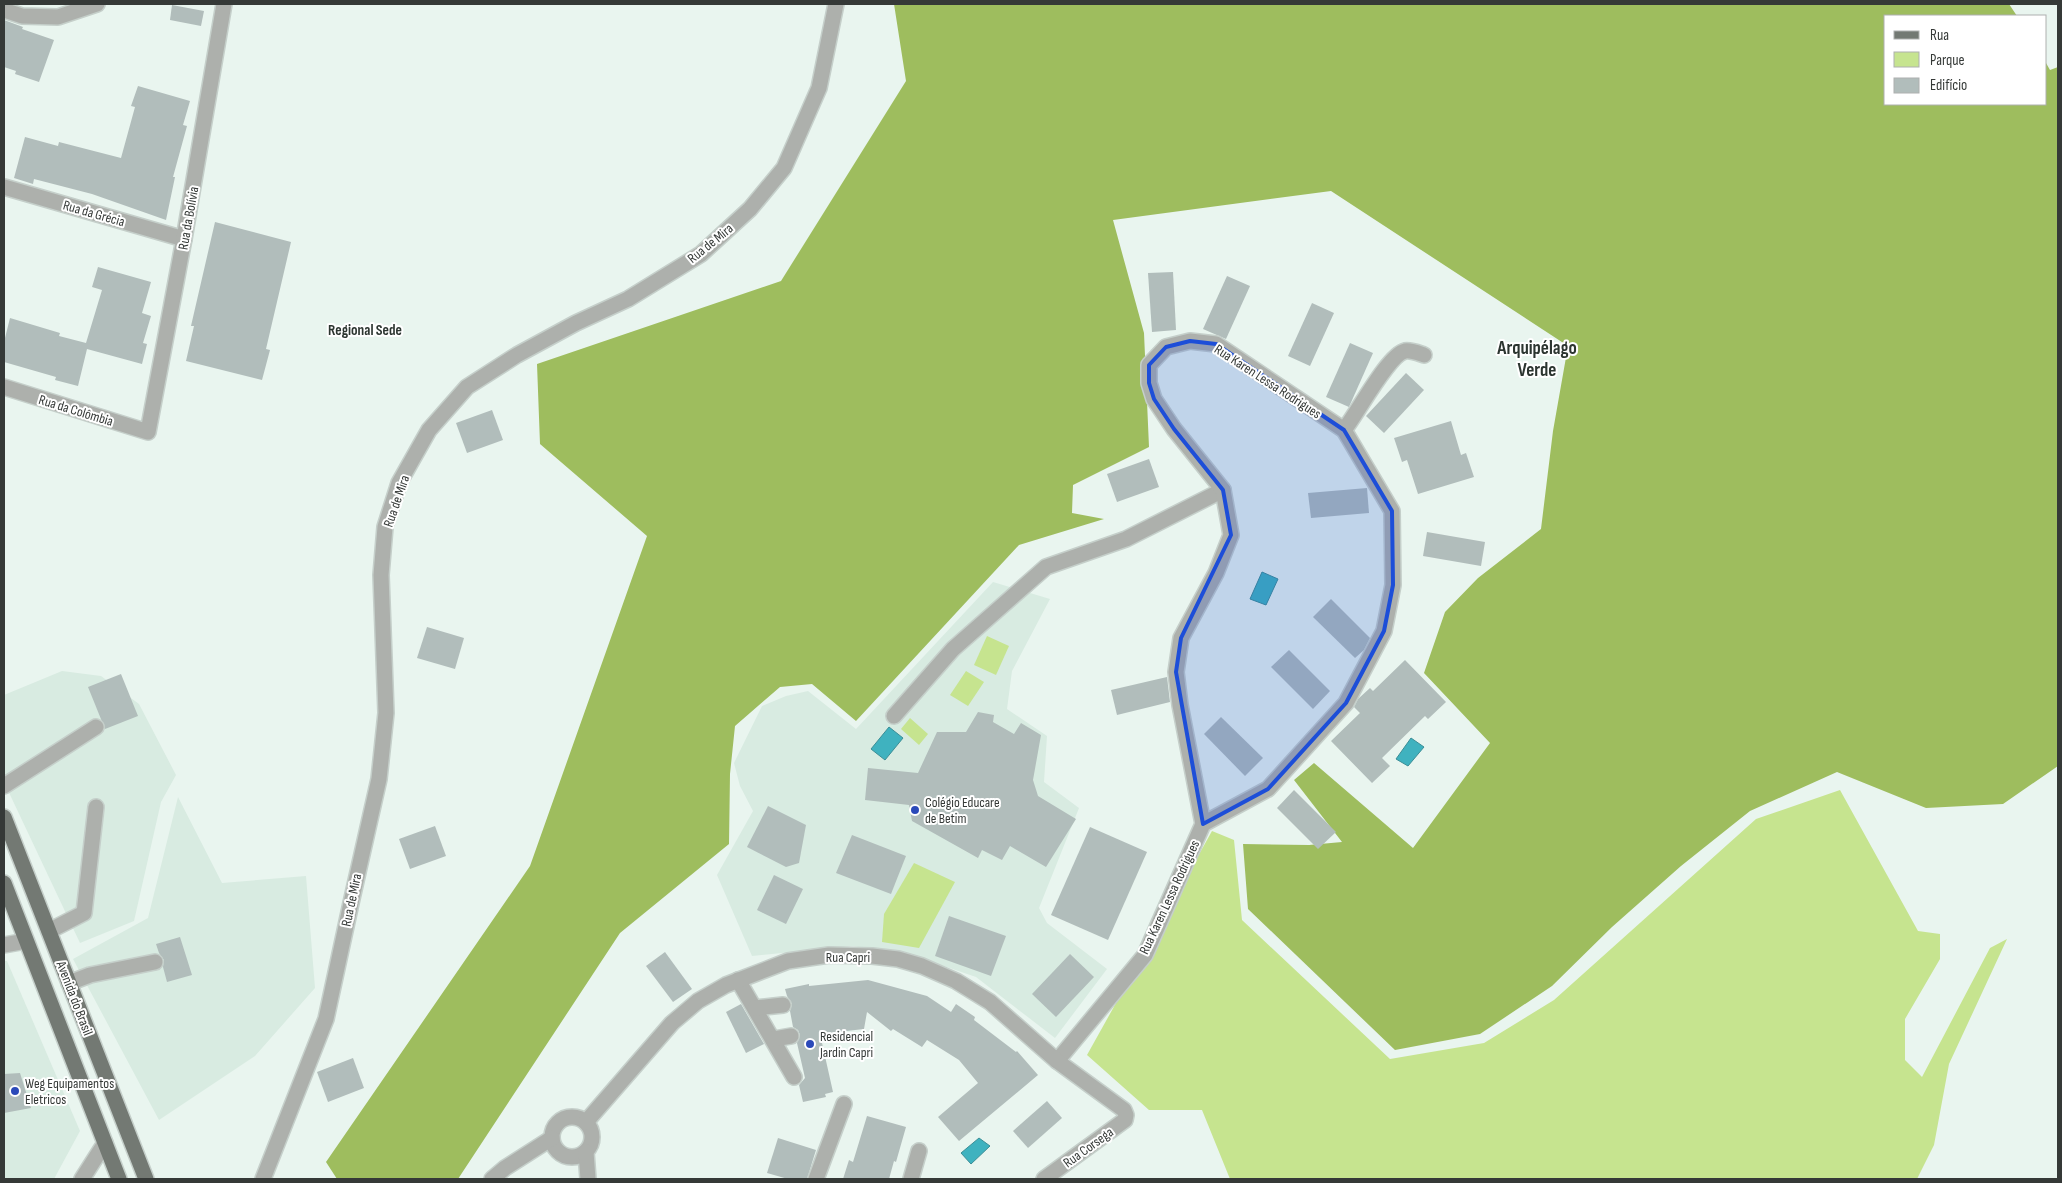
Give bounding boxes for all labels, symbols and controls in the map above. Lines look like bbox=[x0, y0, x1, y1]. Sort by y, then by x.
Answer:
legend bbox=[1884, 15, 2047, 105]
text: Rua bbox=[1930, 26, 1949, 45]
text: Parque bbox=[1930, 51, 1965, 70]
text: Edifício bbox=[1930, 76, 1967, 95]
street label: Rua da Bolívia bbox=[175, 185, 202, 251]
street label: Rua da Grécia bbox=[61, 197, 127, 230]
street label: Rua de Mira bbox=[684, 220, 737, 267]
district label: Regional Sede bbox=[328, 321, 402, 340]
district label: Arquipélago Verde bbox=[1496, 337, 1577, 382]
street label: Rua Karen Lessa Rodrigues bbox=[1211, 341, 1324, 422]
street label: Rua da Colômbia bbox=[37, 391, 115, 430]
street label: Rua de Mira bbox=[380, 473, 413, 529]
place label: Colégio Educare de Betim bbox=[925, 794, 1000, 827]
marker: Colégio Educare de Betim bbox=[909, 804, 921, 816]
street label: Rua Karen Lessa Rodrigues bbox=[1136, 837, 1203, 957]
street label: Rua de Mira bbox=[338, 872, 365, 928]
street label: Rua Capri bbox=[826, 949, 870, 966]
street label: Avenida do Brasil bbox=[52, 958, 97, 1038]
place label: Residencial Jardin Capri bbox=[819, 1028, 873, 1061]
marker: Residencial Jardin Capri bbox=[804, 1038, 816, 1050]
place label: Weg Equipamentos Eletricos bbox=[25, 1075, 114, 1108]
marker: Weg Equipamentos Eletricos bbox=[9, 1085, 21, 1097]
street label: Rua Corsega bbox=[1060, 1124, 1117, 1171]

